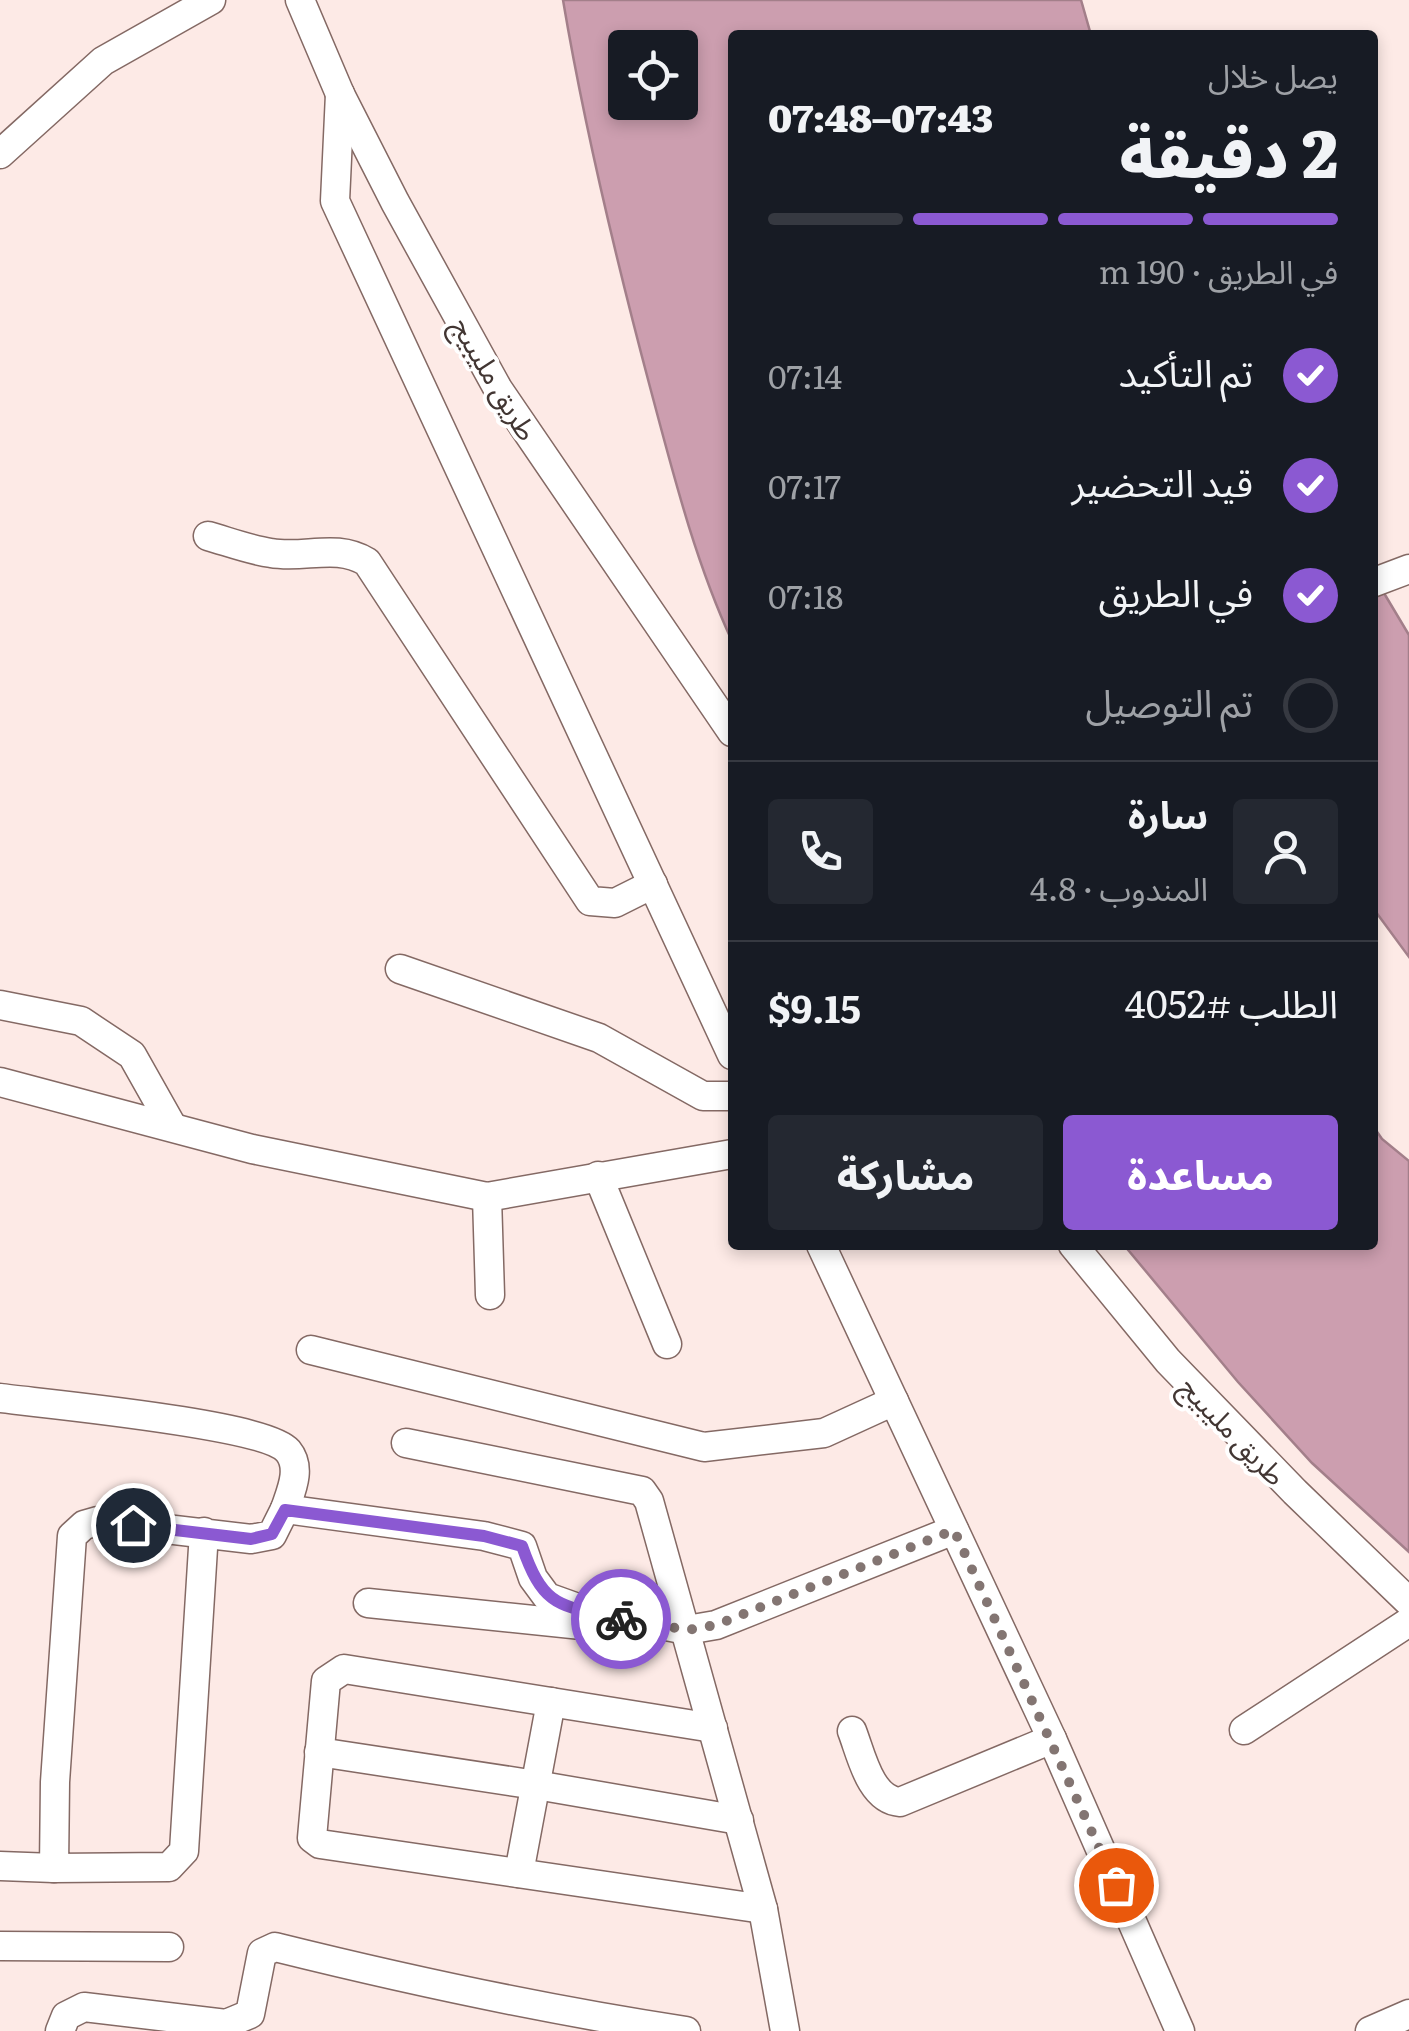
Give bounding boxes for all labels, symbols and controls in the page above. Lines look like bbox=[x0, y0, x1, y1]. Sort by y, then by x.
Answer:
map controls bbox=[608, 30, 698, 120]
button: locate bbox=[608, 30, 698, 120]
text: يصل خلال bbox=[1208, 50, 1338, 98]
text: 07:43–07:48 bbox=[768, 87, 993, 144]
text: 2 دقيقة bbox=[1119, 101, 1338, 198]
text: في الطريق · 190 m bbox=[1099, 246, 1338, 294]
street label: طريق مليبيج bbox=[441, 308, 549, 449]
text: تم التأكيد bbox=[1119, 342, 1253, 399]
icon: check bbox=[1283, 348, 1338, 403]
text: 07:14 bbox=[768, 351, 842, 399]
text: قيد التحضير bbox=[1071, 452, 1253, 509]
icon: check bbox=[1283, 458, 1338, 513]
text: 07:17 bbox=[768, 461, 841, 509]
text: في الطريق bbox=[1099, 562, 1253, 619]
icon: check bbox=[1283, 568, 1338, 623]
text: 07:18 bbox=[768, 571, 843, 619]
text: تم التوصيل bbox=[1085, 672, 1253, 729]
text: سارة bbox=[1128, 784, 1208, 841]
button: phone bbox=[768, 799, 873, 904]
button: person bbox=[1233, 799, 1338, 904]
text: المندوب · 4.8 bbox=[1030, 863, 1208, 911]
text: الطلب #4052 bbox=[1125, 973, 1338, 1030]
text: $9.15 bbox=[768, 978, 861, 1035]
button: مشاركة bbox=[768, 1115, 1043, 1230]
button: مساعدة bbox=[1063, 1115, 1338, 1230]
street label: طريق مليبيج bbox=[1170, 1366, 1297, 1495]
pin bbox=[91, 1483, 176, 1568]
icon: home bbox=[106, 1498, 161, 1553]
courier bbox=[571, 1569, 671, 1669]
icon: bike bbox=[594, 1592, 649, 1647]
pin bbox=[1074, 1843, 1159, 1928]
icon: bag bbox=[1089, 1858, 1144, 1913]

